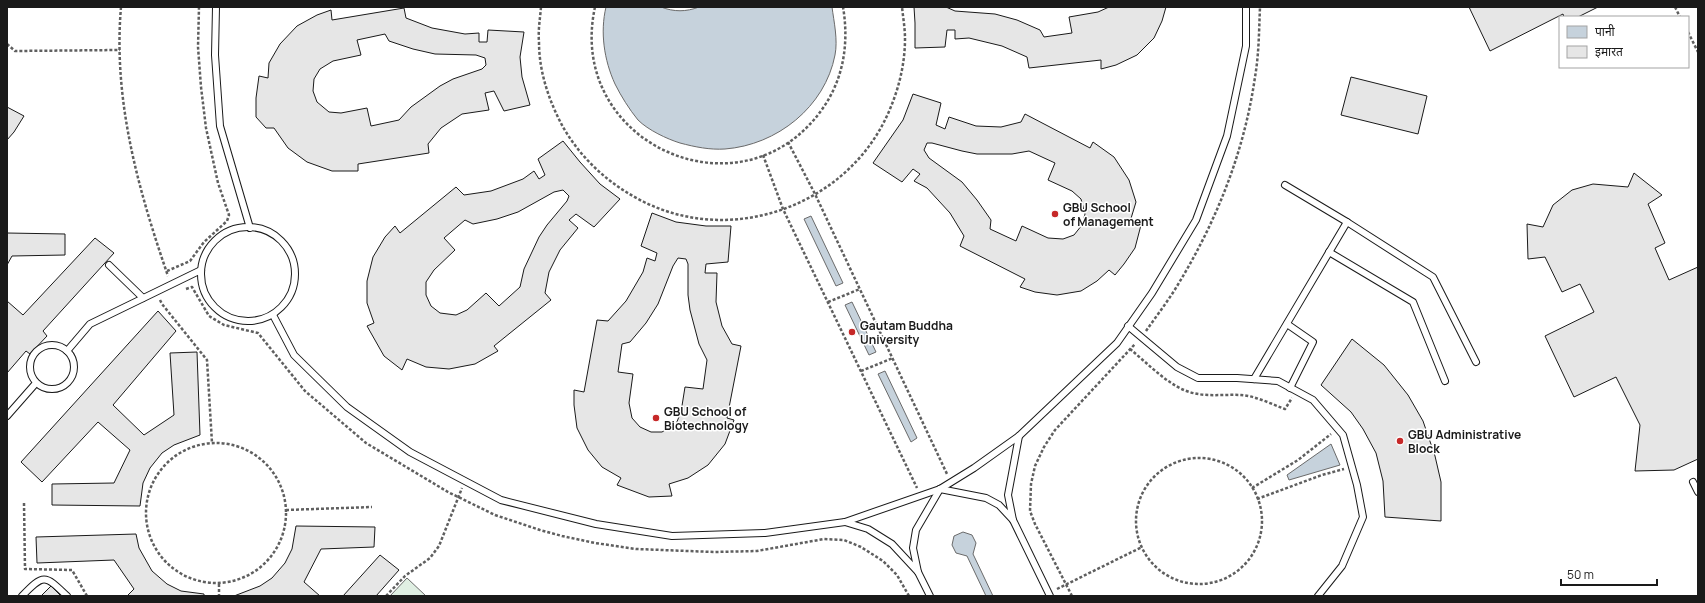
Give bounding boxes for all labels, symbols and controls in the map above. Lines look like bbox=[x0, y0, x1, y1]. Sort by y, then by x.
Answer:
legend bbox=[1559, 16, 1689, 68]
text: पानी bbox=[1595, 23, 1616, 40]
text: इमारत bbox=[1595, 43, 1624, 60]
place label: GBU School of Management bbox=[1063, 199, 1154, 230]
marker: GBU School of Management bbox=[1050, 209, 1060, 219]
place label: Gautam Buddha University bbox=[860, 317, 953, 348]
marker: Gautam Buddha University bbox=[847, 327, 857, 337]
place label: GBU School of Biotechnology bbox=[664, 403, 749, 434]
marker: GBU School of Biotechnology bbox=[651, 413, 661, 423]
place label: GBU Administrative Block bbox=[1408, 426, 1521, 457]
marker: GBU Administrative Block bbox=[1395, 436, 1405, 446]
scale bar bbox=[1561, 561, 1657, 587]
text: 50 m bbox=[1567, 566, 1594, 583]

